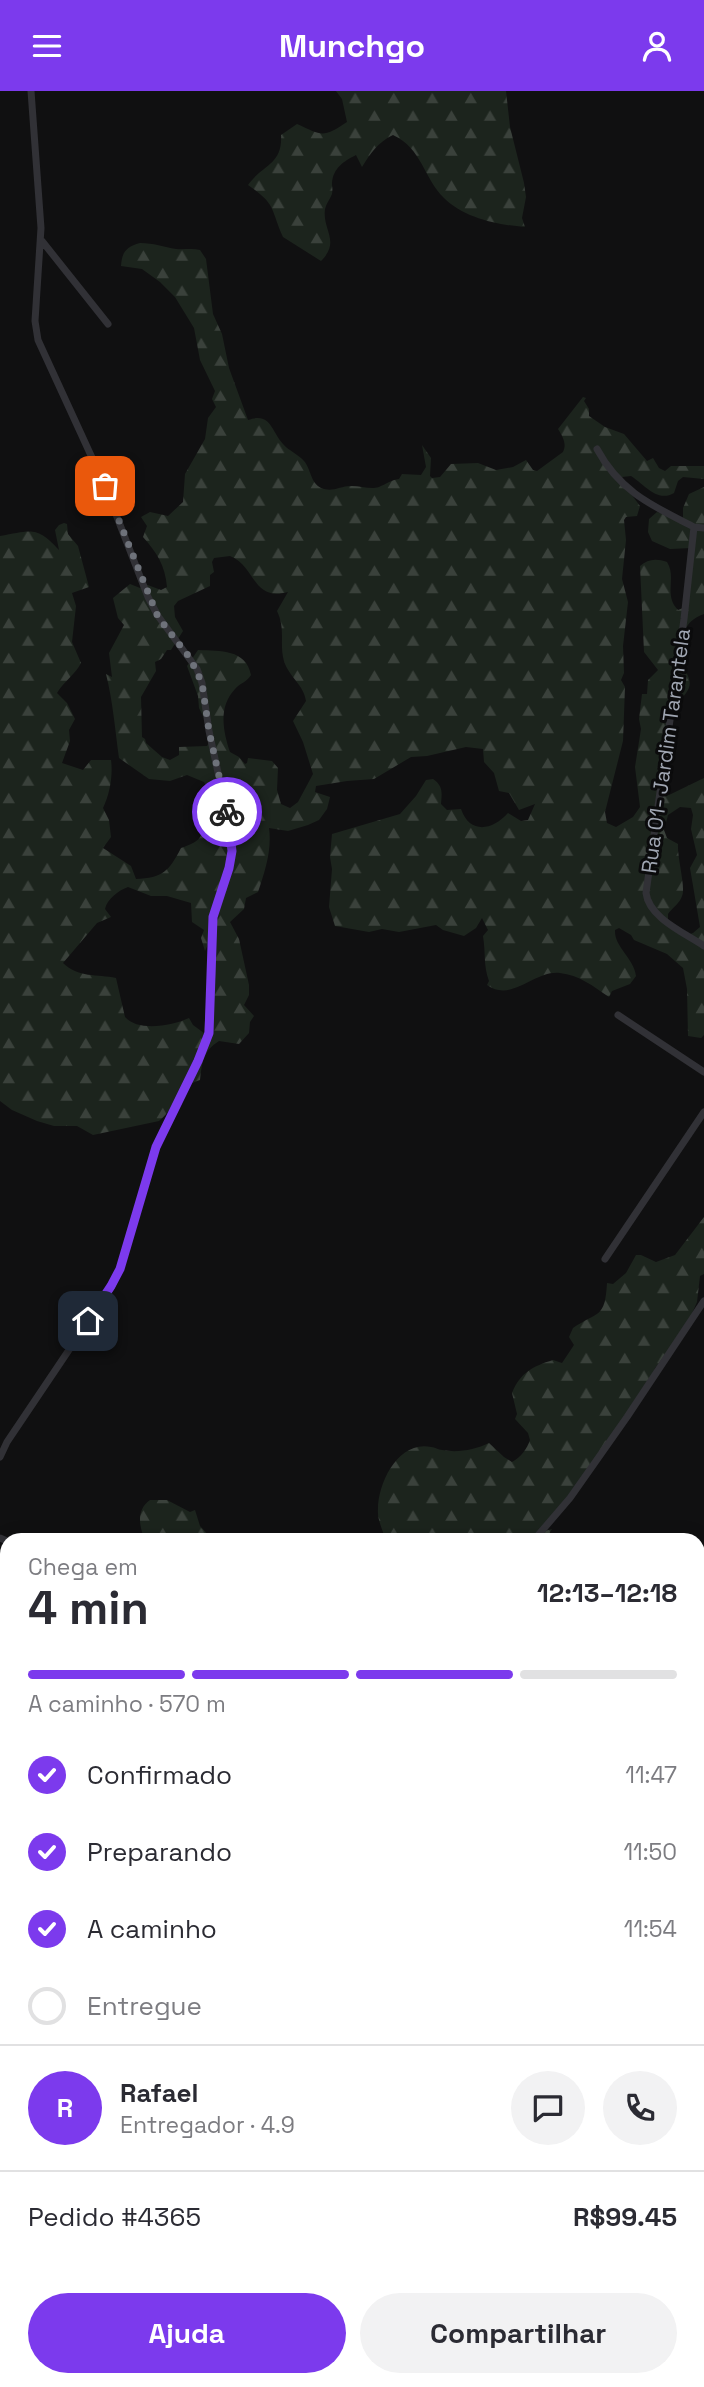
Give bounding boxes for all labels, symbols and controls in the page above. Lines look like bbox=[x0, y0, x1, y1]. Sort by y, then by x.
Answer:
text: Munchgo bbox=[279, 26, 425, 66]
icon: menu bbox=[28, 27, 66, 65]
icon: person bbox=[638, 27, 676, 65]
pin bbox=[75, 456, 135, 516]
icon: bag bbox=[86, 467, 124, 505]
street label: Rua 01- Jardim Tarantela bbox=[635, 627, 696, 875]
courier bbox=[192, 777, 262, 847]
icon: bike bbox=[208, 793, 246, 831]
pin bbox=[58, 1291, 118, 1351]
icon: home bbox=[69, 1302, 107, 1340]
text: Chega em bbox=[28, 1552, 138, 1582]
text: 12:13–12:18 bbox=[537, 1576, 677, 1610]
text: 4 min bbox=[28, 1579, 149, 1637]
text: A caminho · 570 m bbox=[28, 1689, 226, 1719]
icon: check bbox=[28, 1756, 66, 1794]
text: Confirmado bbox=[87, 1758, 232, 1792]
text: 11:47 bbox=[625, 1760, 677, 1790]
icon: check bbox=[28, 1833, 66, 1871]
text: Preparando bbox=[87, 1835, 232, 1869]
text: 11:50 bbox=[623, 1837, 677, 1867]
icon: check bbox=[28, 1910, 66, 1948]
text: A caminho bbox=[87, 1912, 217, 1946]
text: 11:54 bbox=[624, 1914, 677, 1944]
text: Entregue bbox=[87, 1989, 202, 2023]
button: chat bbox=[511, 2071, 585, 2145]
button: phone bbox=[603, 2071, 677, 2145]
text: Rafael bbox=[120, 2076, 198, 2110]
text: R bbox=[57, 2091, 73, 2125]
text: Entregador · 4.9 bbox=[120, 2110, 295, 2140]
text: Pedido #4365 bbox=[28, 2200, 201, 2234]
text: R$99.45 bbox=[573, 2200, 677, 2234]
button: Ajuda bbox=[28, 2293, 346, 2373]
button: Compartilhar bbox=[360, 2293, 677, 2373]

